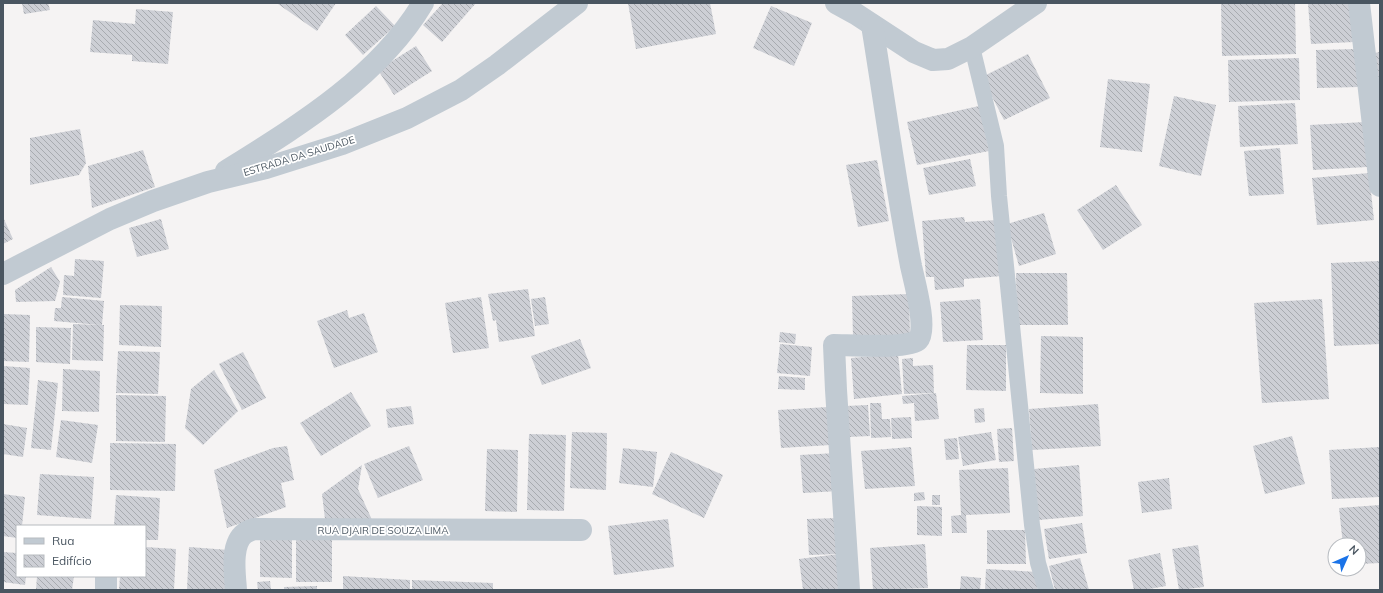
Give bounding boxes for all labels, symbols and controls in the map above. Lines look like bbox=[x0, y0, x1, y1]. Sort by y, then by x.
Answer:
street label: ESTRADA DA SAUDADE bbox=[242, 133, 356, 179]
street label: RUA DJAIR DE SOUZA LIMA bbox=[317, 524, 449, 537]
legend bbox=[16, 525, 146, 577]
text: Rua bbox=[52, 533, 74, 548]
north arrow bbox=[1327, 537, 1367, 577]
text: N bbox=[1346, 542, 1362, 558]
text: Edifício bbox=[52, 553, 92, 568]

